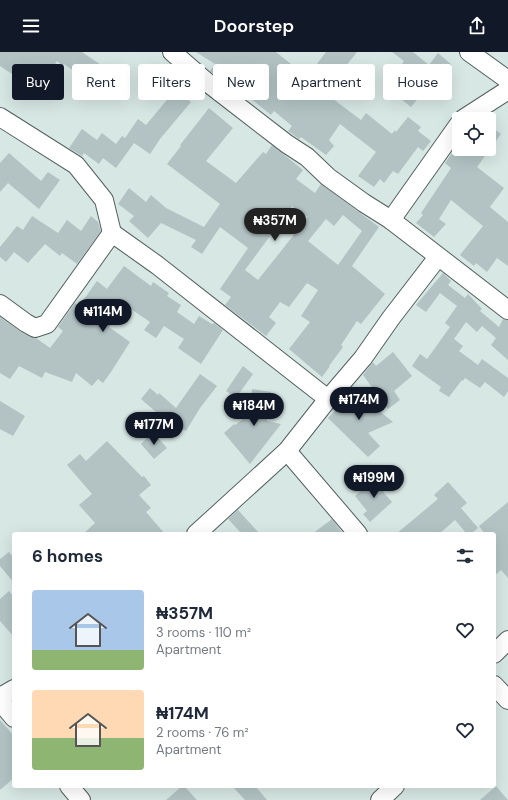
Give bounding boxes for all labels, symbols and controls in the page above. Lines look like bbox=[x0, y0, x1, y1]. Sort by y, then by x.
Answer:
text: Doorstep bbox=[214, 14, 294, 38]
icon: menu bbox=[20, 15, 42, 37]
icon: share bbox=[466, 15, 488, 37]
chip: Buy bbox=[12, 64, 64, 100]
chip: Rent bbox=[72, 64, 130, 100]
chip: Filters bbox=[138, 64, 205, 100]
chip: New bbox=[213, 64, 269, 100]
chip: Apartment bbox=[277, 64, 375, 100]
chip: House bbox=[383, 64, 452, 100]
map controls bbox=[452, 112, 496, 156]
button: locate bbox=[452, 112, 496, 156]
pin: ₦357M bbox=[247, 208, 303, 242]
text: ₦357M bbox=[253, 212, 297, 229]
pin: ₦114M bbox=[75, 299, 131, 333]
text: ₦114M bbox=[84, 303, 122, 320]
pin: ₦174M bbox=[331, 387, 387, 421]
text: ₦174M bbox=[339, 391, 379, 408]
pin: ₦184M bbox=[226, 393, 282, 427]
text: ₦184M bbox=[233, 397, 275, 414]
pin: ₦177M bbox=[126, 412, 182, 446]
text: ₦177M bbox=[134, 416, 174, 433]
pin: ₦199M bbox=[346, 465, 402, 499]
text: ₦199M bbox=[353, 469, 395, 486]
text: 6 homes bbox=[32, 545, 103, 567]
icon: filters bbox=[454, 545, 476, 567]
text: ₦357M bbox=[156, 602, 213, 624]
icon: home bbox=[64, 606, 112, 654]
icon: heart bbox=[454, 619, 476, 641]
text: 3 rooms · 110 m² bbox=[156, 624, 251, 641]
text: Apartment bbox=[156, 641, 221, 658]
text: ₦174M bbox=[156, 702, 209, 724]
icon: home bbox=[64, 706, 112, 754]
icon: heart bbox=[454, 719, 476, 741]
text: 2 rooms · 76 m² bbox=[156, 724, 249, 741]
text: Apartment bbox=[156, 741, 221, 758]

